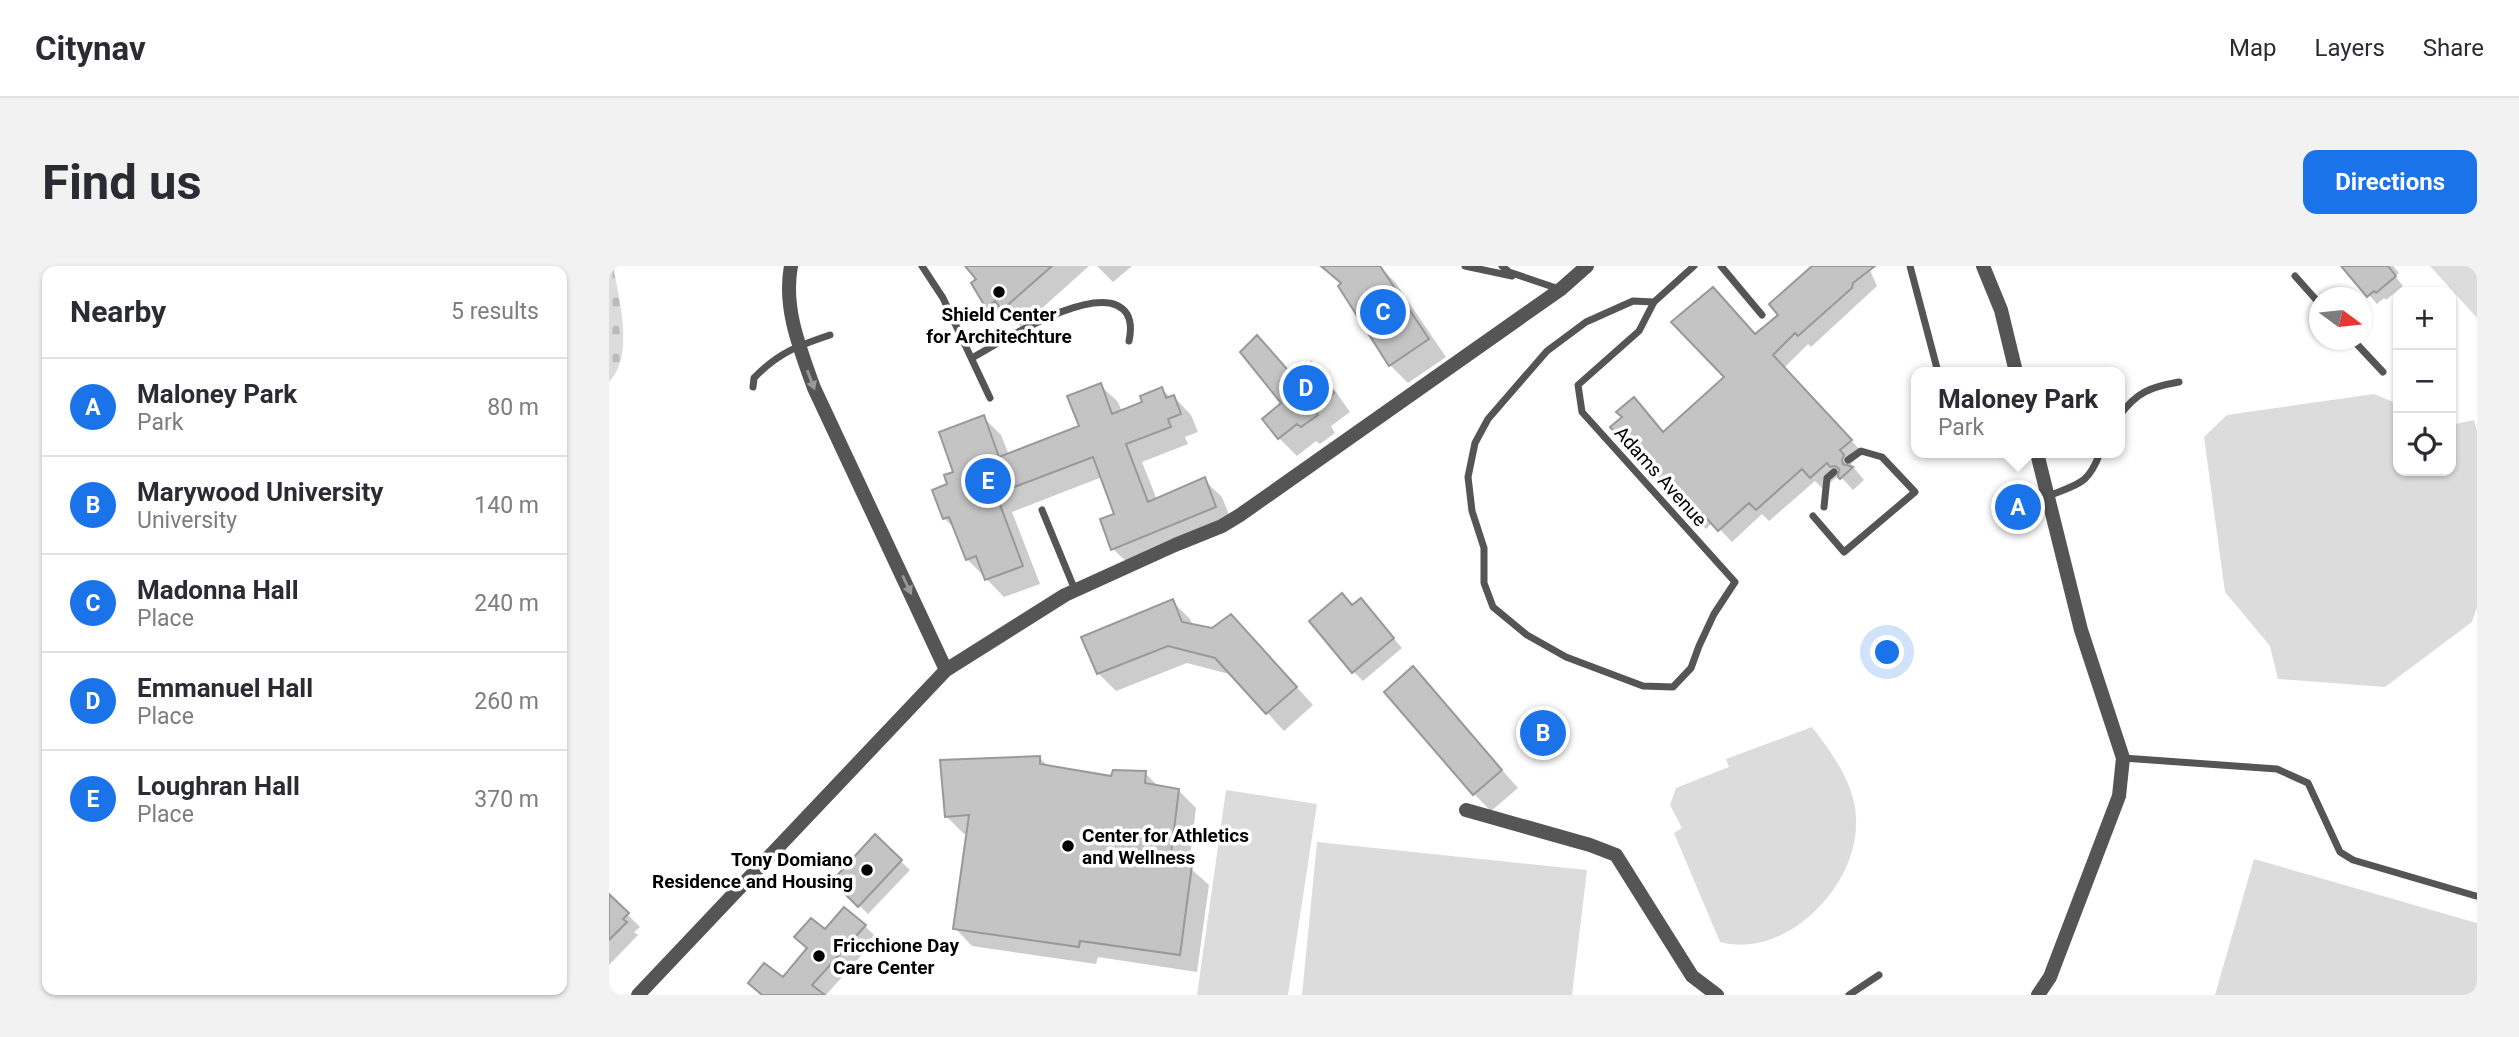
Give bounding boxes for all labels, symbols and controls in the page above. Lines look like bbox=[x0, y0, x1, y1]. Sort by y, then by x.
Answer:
text: Citynav bbox=[35, 29, 146, 68]
text: Map bbox=[2229, 34, 2277, 62]
text: Layers bbox=[2315, 34, 2385, 62]
text: Share bbox=[2423, 34, 2484, 62]
button: Directions bbox=[2303, 150, 2477, 214]
text: Find us bbox=[42, 154, 202, 211]
marker: Shield Center for Architechture bbox=[991, 284, 1007, 300]
pin: C bbox=[1360, 286, 1406, 338]
north arrow bbox=[2309, 287, 2372, 350]
map controls bbox=[2393, 287, 2456, 476]
button: + bbox=[2393, 287, 2456, 350]
text: Nearby bbox=[70, 294, 166, 329]
text: 5 results bbox=[451, 298, 539, 325]
place label: Shield Center for Architechture bbox=[926, 303, 1072, 348]
button: − bbox=[2393, 350, 2456, 413]
pin: D bbox=[1283, 362, 1329, 414]
popup bbox=[1911, 367, 2125, 458]
one-way arrow bbox=[806, 369, 817, 390]
text: Maloney Park bbox=[137, 379, 297, 409]
text: Maloney Park bbox=[1938, 384, 2098, 414]
text: A bbox=[85, 394, 101, 421]
text: 80 m bbox=[487, 394, 539, 421]
text: Park bbox=[137, 409, 183, 436]
button: locate bbox=[2393, 413, 2456, 476]
text: Park bbox=[1938, 414, 1984, 441]
street label: Adams Avenue bbox=[1610, 422, 1712, 531]
pin: E bbox=[965, 455, 1011, 507]
text: Marywood University bbox=[137, 477, 383, 507]
pin: A bbox=[1995, 481, 2041, 533]
text: B bbox=[86, 492, 100, 519]
text: 140 m bbox=[474, 492, 539, 519]
text: University bbox=[137, 507, 237, 534]
text: Madonna Hall bbox=[137, 575, 299, 605]
one-way arrow bbox=[901, 575, 912, 596]
text: C bbox=[85, 590, 101, 617]
text: 240 m bbox=[474, 590, 539, 617]
text: Place bbox=[137, 605, 194, 632]
your location bbox=[1870, 635, 1904, 669]
text: Emmanuel Hall bbox=[137, 673, 313, 703]
text: D bbox=[86, 688, 100, 715]
text: 260 m bbox=[474, 688, 539, 715]
text: Place bbox=[137, 703, 194, 730]
pin: B bbox=[1520, 707, 1566, 759]
text: Loughran Hall bbox=[137, 771, 300, 801]
text: E bbox=[87, 786, 99, 813]
text: 370 m bbox=[474, 786, 539, 813]
text: Place bbox=[137, 801, 194, 828]
place label: Center for Athletics and Wellness bbox=[1082, 824, 1249, 869]
marker: Center for Athletics and Wellness bbox=[1060, 838, 1076, 854]
place label: Tony Domiano Residence and Housing bbox=[652, 848, 853, 893]
marker: Tony Domiano Residence and Housing bbox=[859, 862, 875, 878]
place label: Fricchione Day Care Center bbox=[833, 934, 959, 979]
marker: Fricchione Day Care Center bbox=[811, 948, 827, 964]

